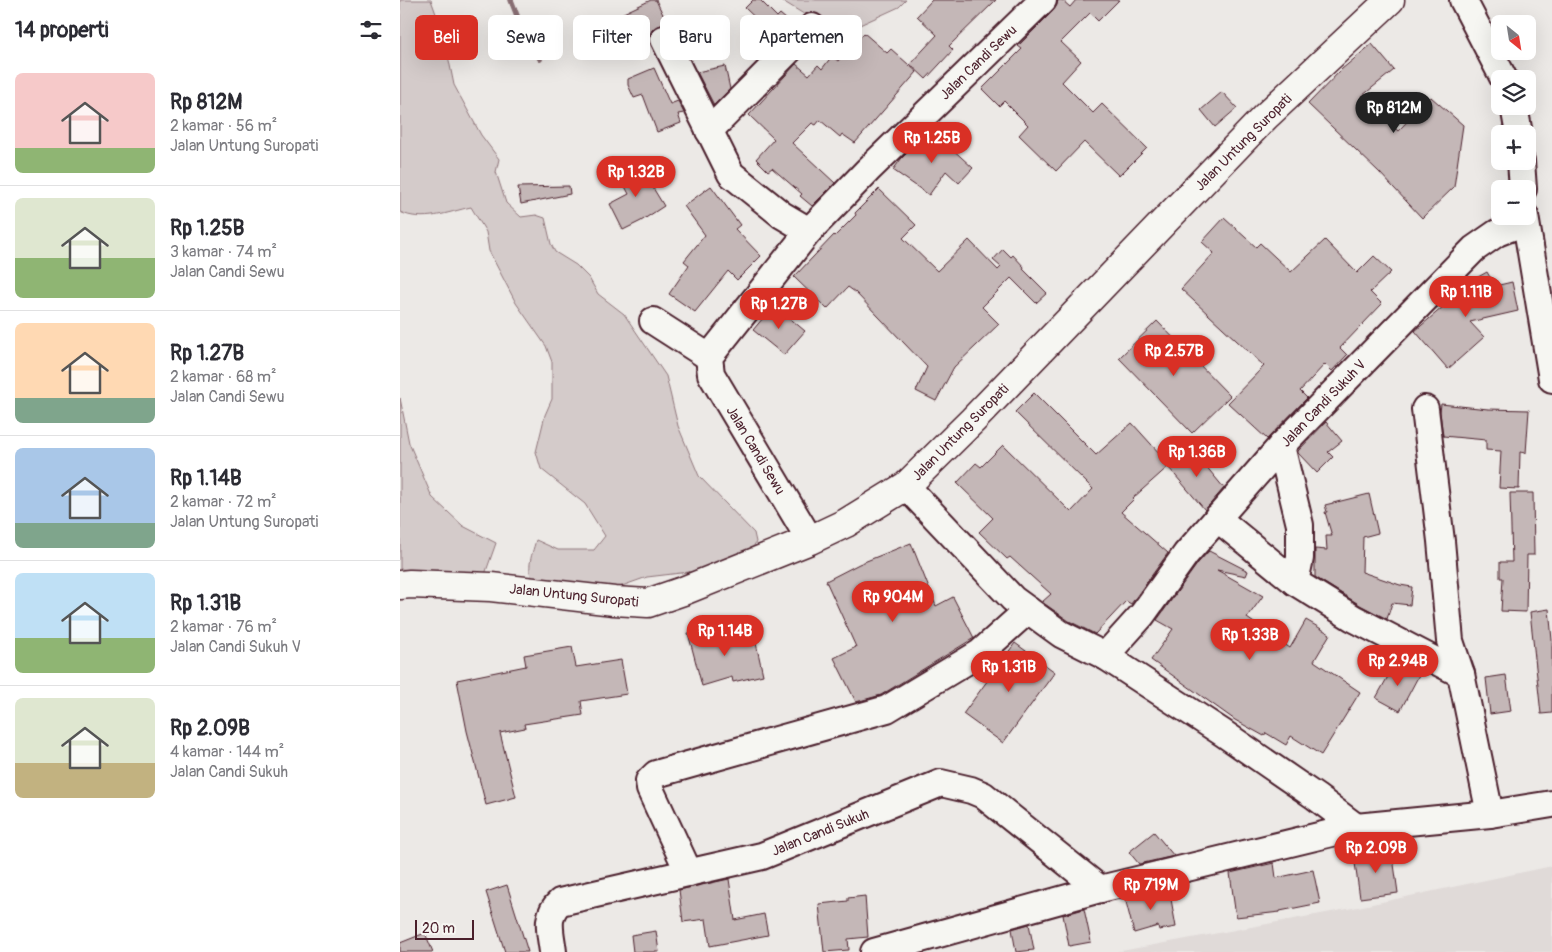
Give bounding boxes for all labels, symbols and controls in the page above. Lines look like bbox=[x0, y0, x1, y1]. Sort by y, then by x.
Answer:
chip: Beli bbox=[415, 15, 478, 60]
chip: Sewa bbox=[488, 15, 563, 60]
chip: Filter bbox=[573, 15, 650, 60]
chip: Baru bbox=[660, 15, 730, 60]
chip: Apartemen bbox=[740, 15, 862, 60]
north arrow bbox=[1491, 15, 1536, 60]
map controls bbox=[1491, 15, 1536, 225]
icon: filters bbox=[357, 16, 385, 44]
text: 14 properti bbox=[15, 17, 108, 44]
street label: Jalan Candi Sewu bbox=[936, 21, 1020, 103]
button: layers bbox=[1491, 70, 1536, 115]
text: Rp 812M bbox=[170, 89, 242, 116]
street label: Jalan Untung Suropati bbox=[1191, 90, 1296, 194]
pin: Rp 812M bbox=[1348, 92, 1440, 134]
icon: home bbox=[55, 93, 115, 153]
text: Rp 812M bbox=[1366, 98, 1422, 118]
text: 2 kamar · 56 m² bbox=[170, 116, 277, 136]
pin: Rp 1.25B bbox=[880, 121, 984, 164]
button: + bbox=[1491, 125, 1536, 170]
text: Rp 1.25B bbox=[904, 128, 960, 148]
text: Jalan Untung Suropati bbox=[170, 136, 318, 156]
pin: Rp 1.32B bbox=[584, 156, 688, 198]
text: Rp 1.32B bbox=[608, 162, 664, 182]
button: − bbox=[1491, 180, 1536, 225]
text: Rp 1.25B bbox=[170, 215, 244, 242]
icon: home bbox=[55, 218, 115, 278]
text: 3 kamar · 74 m² bbox=[170, 242, 277, 262]
text: Jalan Candi Sewu bbox=[170, 262, 285, 282]
pin: Rp 1.11B bbox=[1414, 276, 1518, 318]
text: Rp 1.11B bbox=[1440, 282, 1492, 302]
pin: Rp 1.27B bbox=[727, 288, 831, 330]
text: Rp 1.27B bbox=[751, 294, 807, 314]
pin: Rp 2.57B bbox=[1122, 334, 1226, 377]
text: Rp 1.27B bbox=[170, 340, 244, 367]
text: Rp 2.57B bbox=[1145, 341, 1203, 361]
icon: home bbox=[55, 343, 115, 403]
street label: Jalan Candi Sukuh V bbox=[1277, 356, 1369, 451]
text: 2 kamar · 68 m² bbox=[170, 367, 277, 387]
street label: Jalan Untung Suropati bbox=[908, 380, 1013, 484]
text: Jalan Candi Sewu bbox=[170, 387, 285, 407]
street label: Jalan Candi Sewu bbox=[722, 403, 789, 498]
pin: Rp 1.36B bbox=[1145, 436, 1249, 478]
text: Rp 1.36B bbox=[1168, 442, 1226, 462]
text: Rp 1.14B bbox=[170, 465, 242, 492]
icon: home bbox=[55, 468, 115, 528]
text: 2 kamar · 72 m² bbox=[170, 492, 277, 512]
text: Jalan Untung Suropati bbox=[170, 512, 318, 532]
street label: Jalan Untung Suropati bbox=[509, 580, 640, 611]
pin: Rp 904M bbox=[847, 580, 939, 623]
text: Rp 904M bbox=[863, 587, 923, 607]
text: Rp 1.31B bbox=[170, 590, 241, 617]
icon: home bbox=[55, 593, 115, 653]
pin: Rp 1.14B bbox=[673, 614, 777, 657]
text: 2 kamar · 76 m² bbox=[170, 617, 277, 637]
pin: Rp 1.33B bbox=[1198, 618, 1302, 661]
text: Rp 1.14B bbox=[698, 621, 752, 641]
text: Rp 1.33B bbox=[1222, 625, 1278, 645]
text: Jalan Candi Sukuh V bbox=[170, 637, 301, 657]
pin: Rp 2.94B bbox=[1346, 644, 1450, 687]
pin: Rp 1.31B bbox=[957, 650, 1061, 693]
text: Rp 2.94B bbox=[1368, 651, 1428, 671]
text: Rp 1.31B bbox=[982, 657, 1036, 677]
text: Rp 2.09B bbox=[170, 715, 250, 742]
icon: home bbox=[55, 718, 115, 778]
text: 4 kamar · 144 m² bbox=[170, 742, 284, 762]
text: Jalan Candi Sukuh bbox=[170, 762, 288, 782]
street label: Jalan Candi Sukuh bbox=[769, 805, 871, 860]
pin: Rp 2.09B bbox=[1324, 832, 1428, 874]
text: Rp 2.09B bbox=[1346, 838, 1406, 858]
pin: Rp 719M bbox=[1105, 868, 1197, 911]
text: Rp 719M bbox=[1124, 875, 1178, 895]
scale bar bbox=[415, 917, 474, 940]
text: 20 m bbox=[422, 920, 455, 937]

